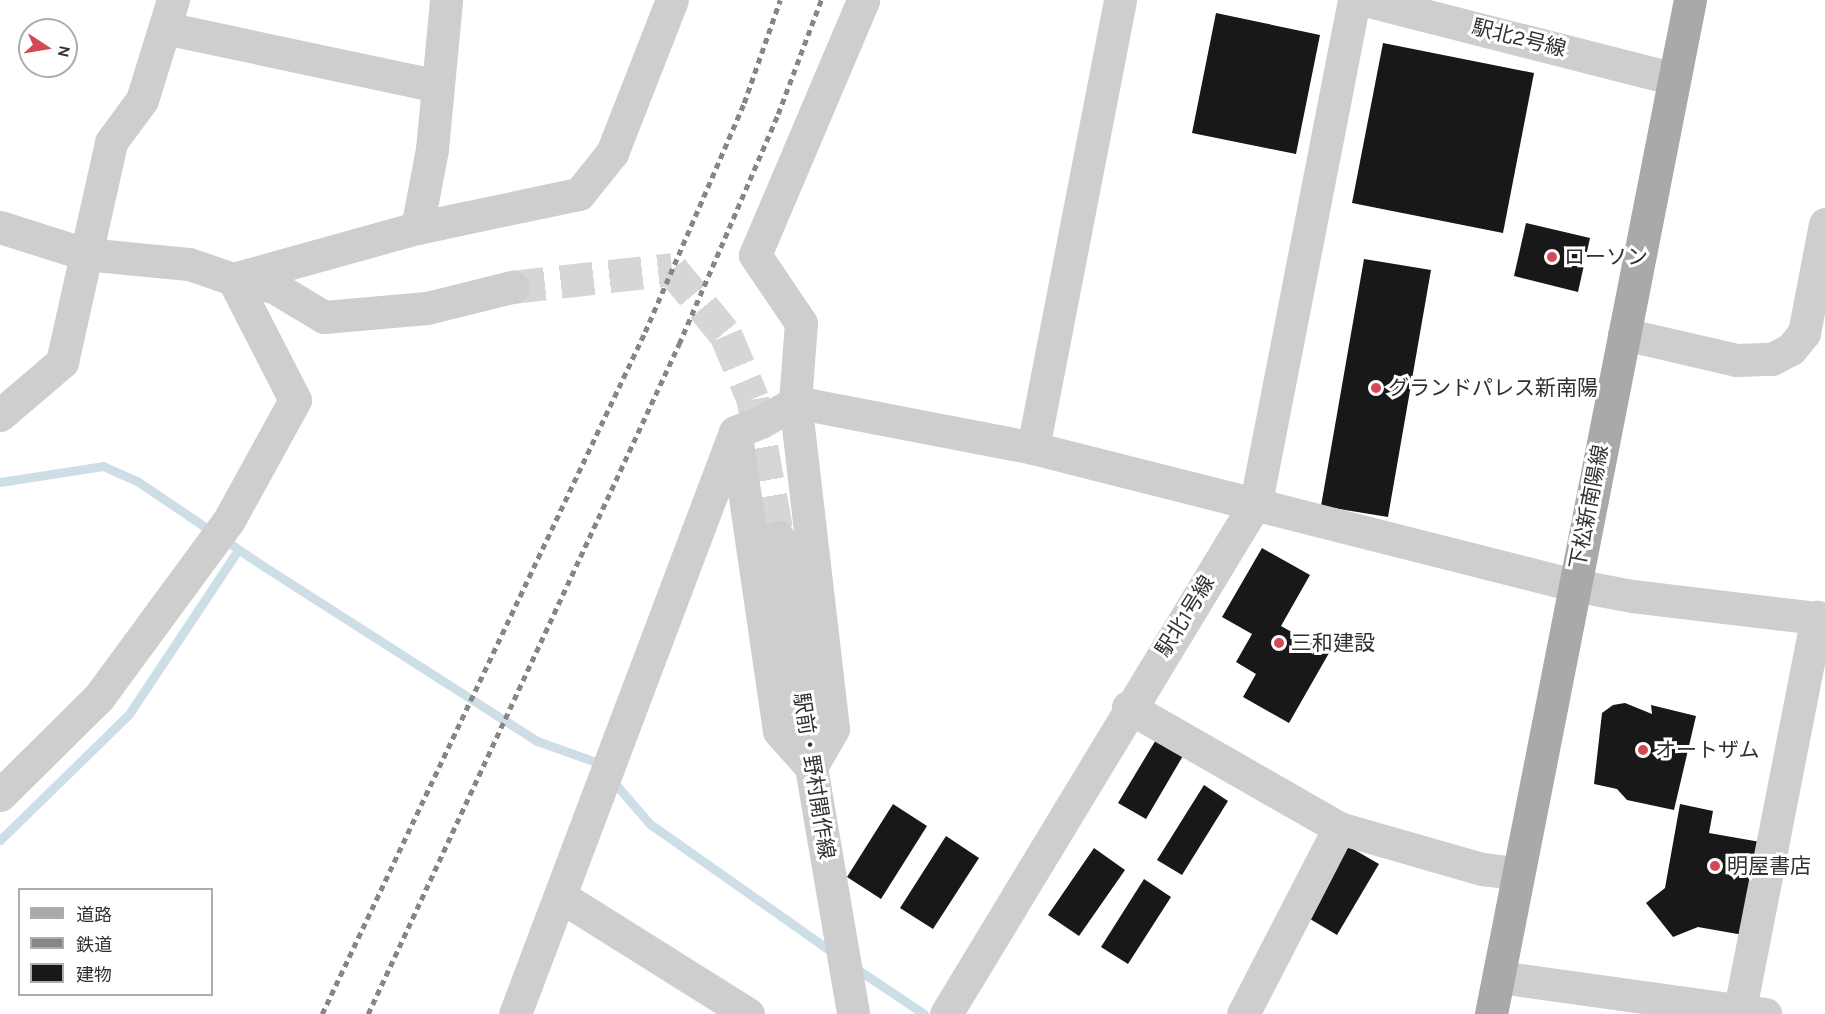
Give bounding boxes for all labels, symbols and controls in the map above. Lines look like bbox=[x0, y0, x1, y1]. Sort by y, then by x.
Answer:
street label: 駅北2号線 bbox=[1469, 14, 1569, 62]
north arrow bbox=[18, 18, 78, 78]
text: N bbox=[54, 44, 75, 59]
place label: ローソン bbox=[1564, 244, 1648, 270]
marker: ローソン bbox=[1545, 250, 1559, 264]
place label: グランドパレス新南陽 bbox=[1388, 375, 1598, 401]
marker: グランドパレス新南陽 bbox=[1369, 381, 1383, 395]
street label: 下松新南陽線 bbox=[1565, 443, 1613, 571]
street label: 駅北1号線 bbox=[1150, 571, 1220, 661]
place label: 三和建設 bbox=[1291, 630, 1375, 656]
marker: 三和建設 bbox=[1272, 636, 1286, 650]
street label: 駅前・野村開作線 bbox=[788, 691, 840, 861]
place label: オートザム bbox=[1655, 737, 1760, 763]
marker: オートザム bbox=[1636, 743, 1650, 757]
place label: 明屋書店 bbox=[1727, 853, 1811, 879]
marker: 明屋書店 bbox=[1708, 859, 1722, 873]
legend bbox=[18, 888, 213, 996]
text: 道路 bbox=[76, 904, 112, 926]
text: 鉄道 bbox=[76, 934, 112, 956]
text: 建物 bbox=[76, 964, 112, 986]

